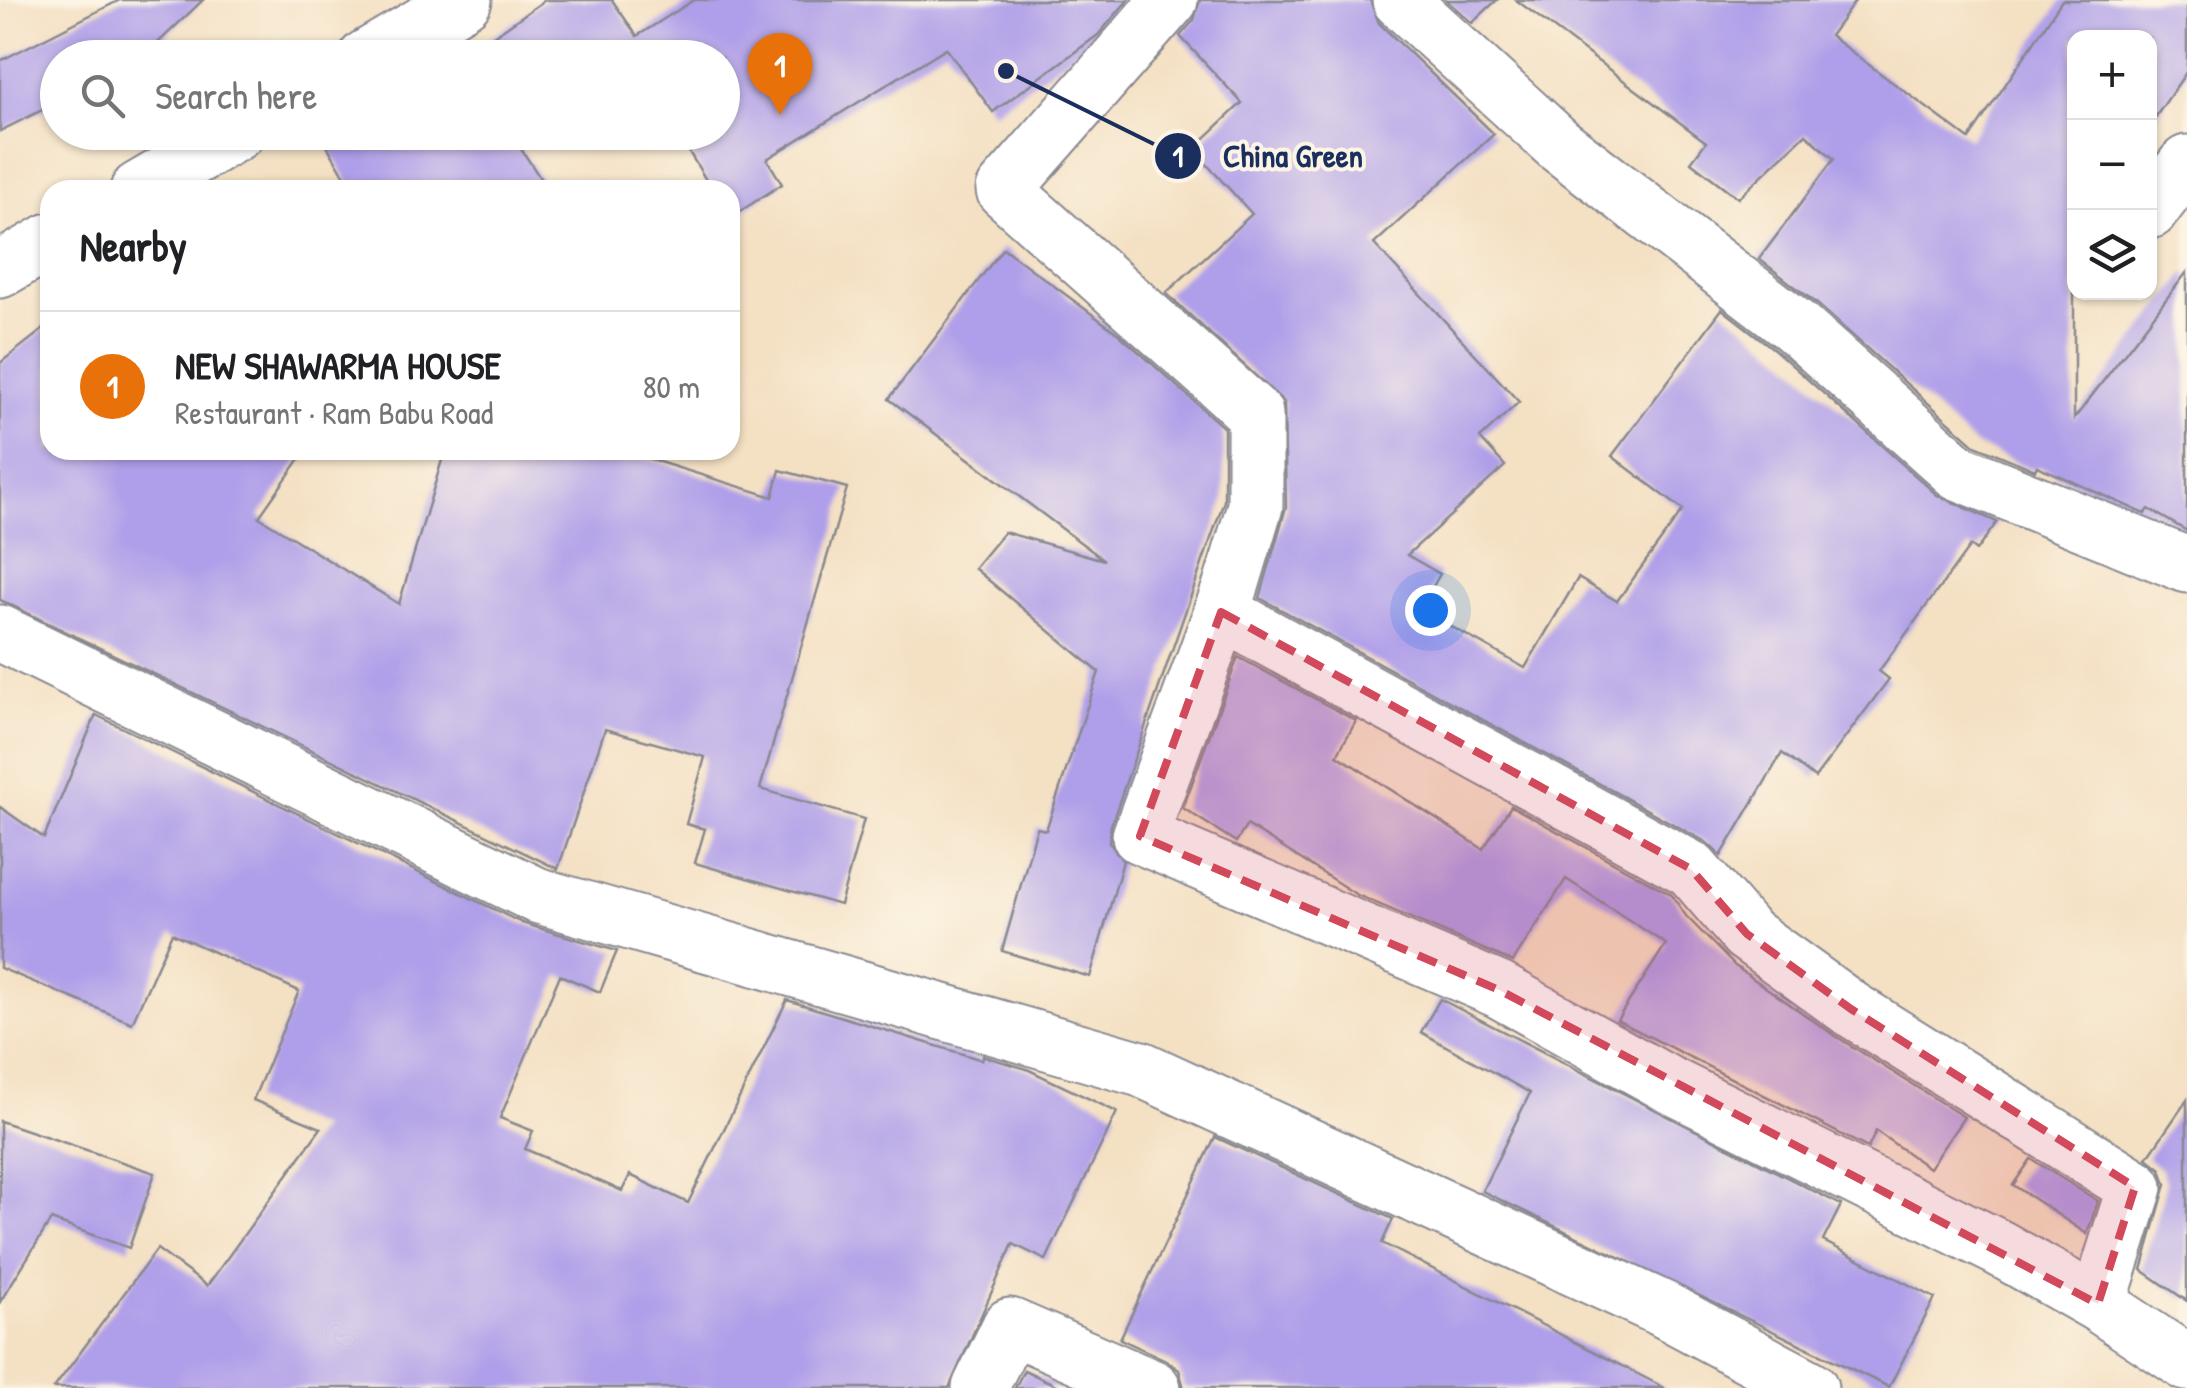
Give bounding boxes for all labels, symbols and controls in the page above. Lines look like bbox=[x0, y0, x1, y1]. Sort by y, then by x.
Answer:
map controls bbox=[2067, 30, 2157, 300]
button: + bbox=[2067, 30, 2157, 120]
pin: 1 bbox=[748, 32, 812, 115]
search box bbox=[40, 40, 740, 150]
icon: search bbox=[75, 68, 130, 123]
text: Search here bbox=[155, 69, 317, 121]
button: − bbox=[2067, 120, 2157, 210]
callout: China Green bbox=[1153, 125, 1383, 187]
text: China Green bbox=[1223, 134, 1363, 177]
text: 1 bbox=[1173, 136, 1184, 176]
button: layers bbox=[2067, 210, 2157, 300]
text: Nearby bbox=[80, 217, 187, 274]
text: NEW SHAWARMA HOUSE bbox=[175, 339, 501, 391]
text: 1 bbox=[107, 365, 118, 408]
text: 80 m bbox=[643, 365, 700, 408]
text: Restaurant · Ram Babu Road bbox=[175, 391, 493, 434]
your location bbox=[1405, 585, 1456, 636]

